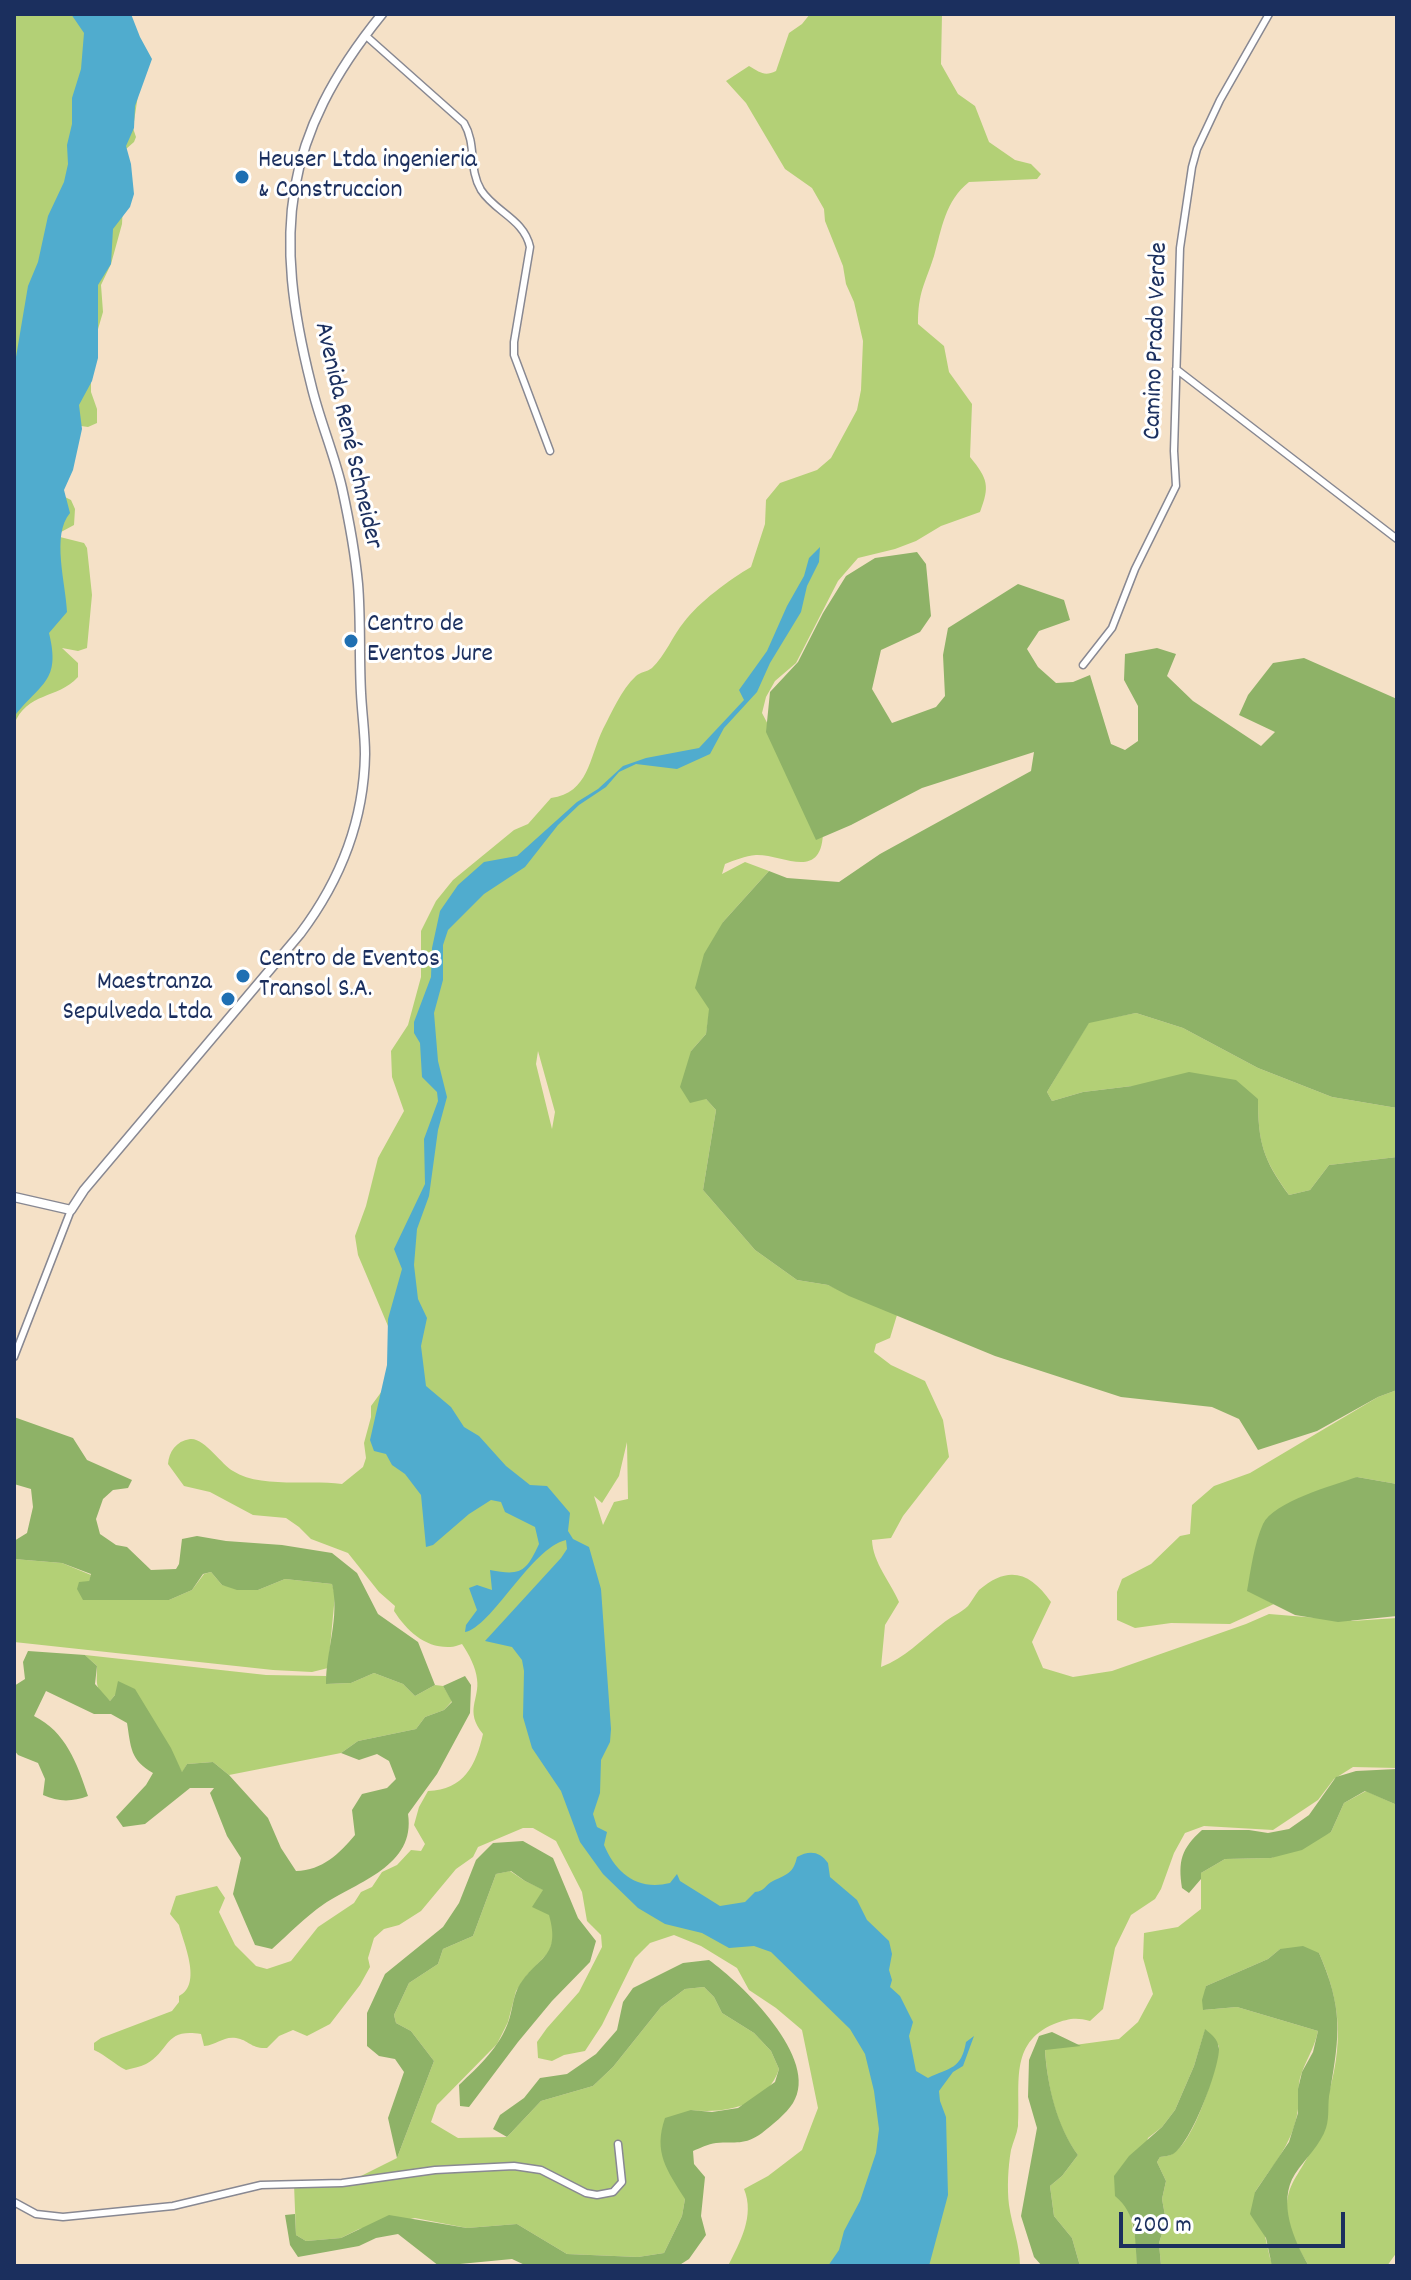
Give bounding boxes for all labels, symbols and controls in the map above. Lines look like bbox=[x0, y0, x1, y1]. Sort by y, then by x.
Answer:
place label: Heuser Ltda ingenieria & Construccion bbox=[258, 146, 477, 208]
marker: Heuser Ltda ingenieria & Construccion bbox=[233, 168, 251, 186]
street label: Camino Prado Verde bbox=[1139, 242, 1177, 440]
street label: Avenida René Schneider bbox=[305, 319, 387, 553]
place label: Centro de Eventos Jure bbox=[367, 610, 493, 672]
marker: Centro de Eventos Jure bbox=[342, 632, 360, 650]
place label: Centro de Eventos Transol S.A. bbox=[259, 945, 440, 1006]
marker: Centro de Eventos Transol S.A. bbox=[234, 967, 252, 985]
place label: Maestranza Sepulveda Ltda bbox=[62, 968, 212, 1030]
marker: Maestranza Sepulveda Ltda bbox=[219, 990, 237, 1008]
scale bar bbox=[1123, 2196, 1349, 2246]
text: 200 m bbox=[1133, 2209, 1192, 2243]

